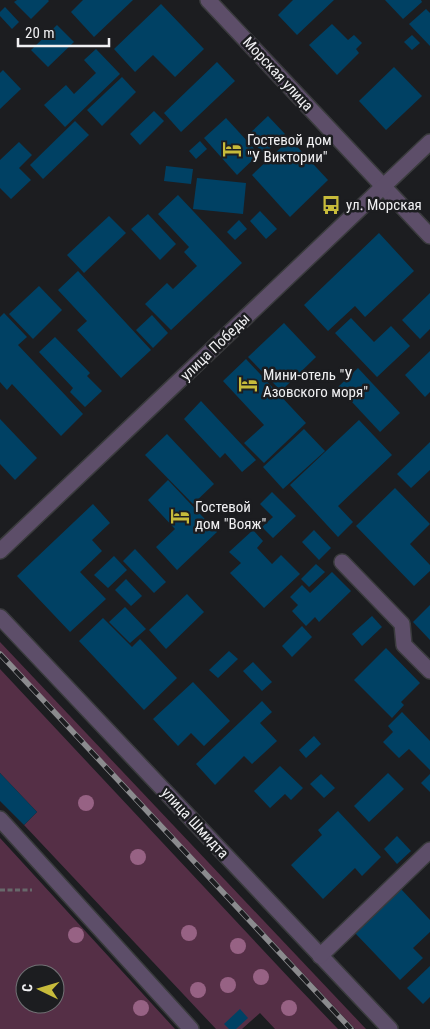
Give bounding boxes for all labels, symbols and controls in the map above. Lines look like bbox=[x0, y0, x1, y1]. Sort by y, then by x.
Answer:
scale bar bbox=[18, 15, 109, 47]
text: 20 m bbox=[25, 24, 55, 42]
street label: Морская улица bbox=[239, 33, 317, 115]
place label: Гостевой дом "У Виктории" bbox=[247, 131, 332, 166]
hotel icon: Гостевой дом "У Виктории" bbox=[221, 138, 243, 160]
bus stop icon: ул. Морская bbox=[320, 194, 342, 216]
place label: ул. Морская bbox=[346, 196, 422, 214]
street label: улица Победы bbox=[177, 310, 253, 384]
place label: Мини-отель "У Азовского моря" bbox=[263, 366, 368, 401]
hotel icon: Мини-отель "У Азовского моря" bbox=[237, 373, 259, 395]
place label: Гостевой дом "Вояж" bbox=[195, 498, 266, 533]
hotel icon: Гостевой дом "Вояж" bbox=[169, 505, 191, 527]
street label: улица Шмидта bbox=[158, 784, 232, 862]
north arrow bbox=[15, 964, 65, 1014]
text: С bbox=[19, 983, 35, 993]

